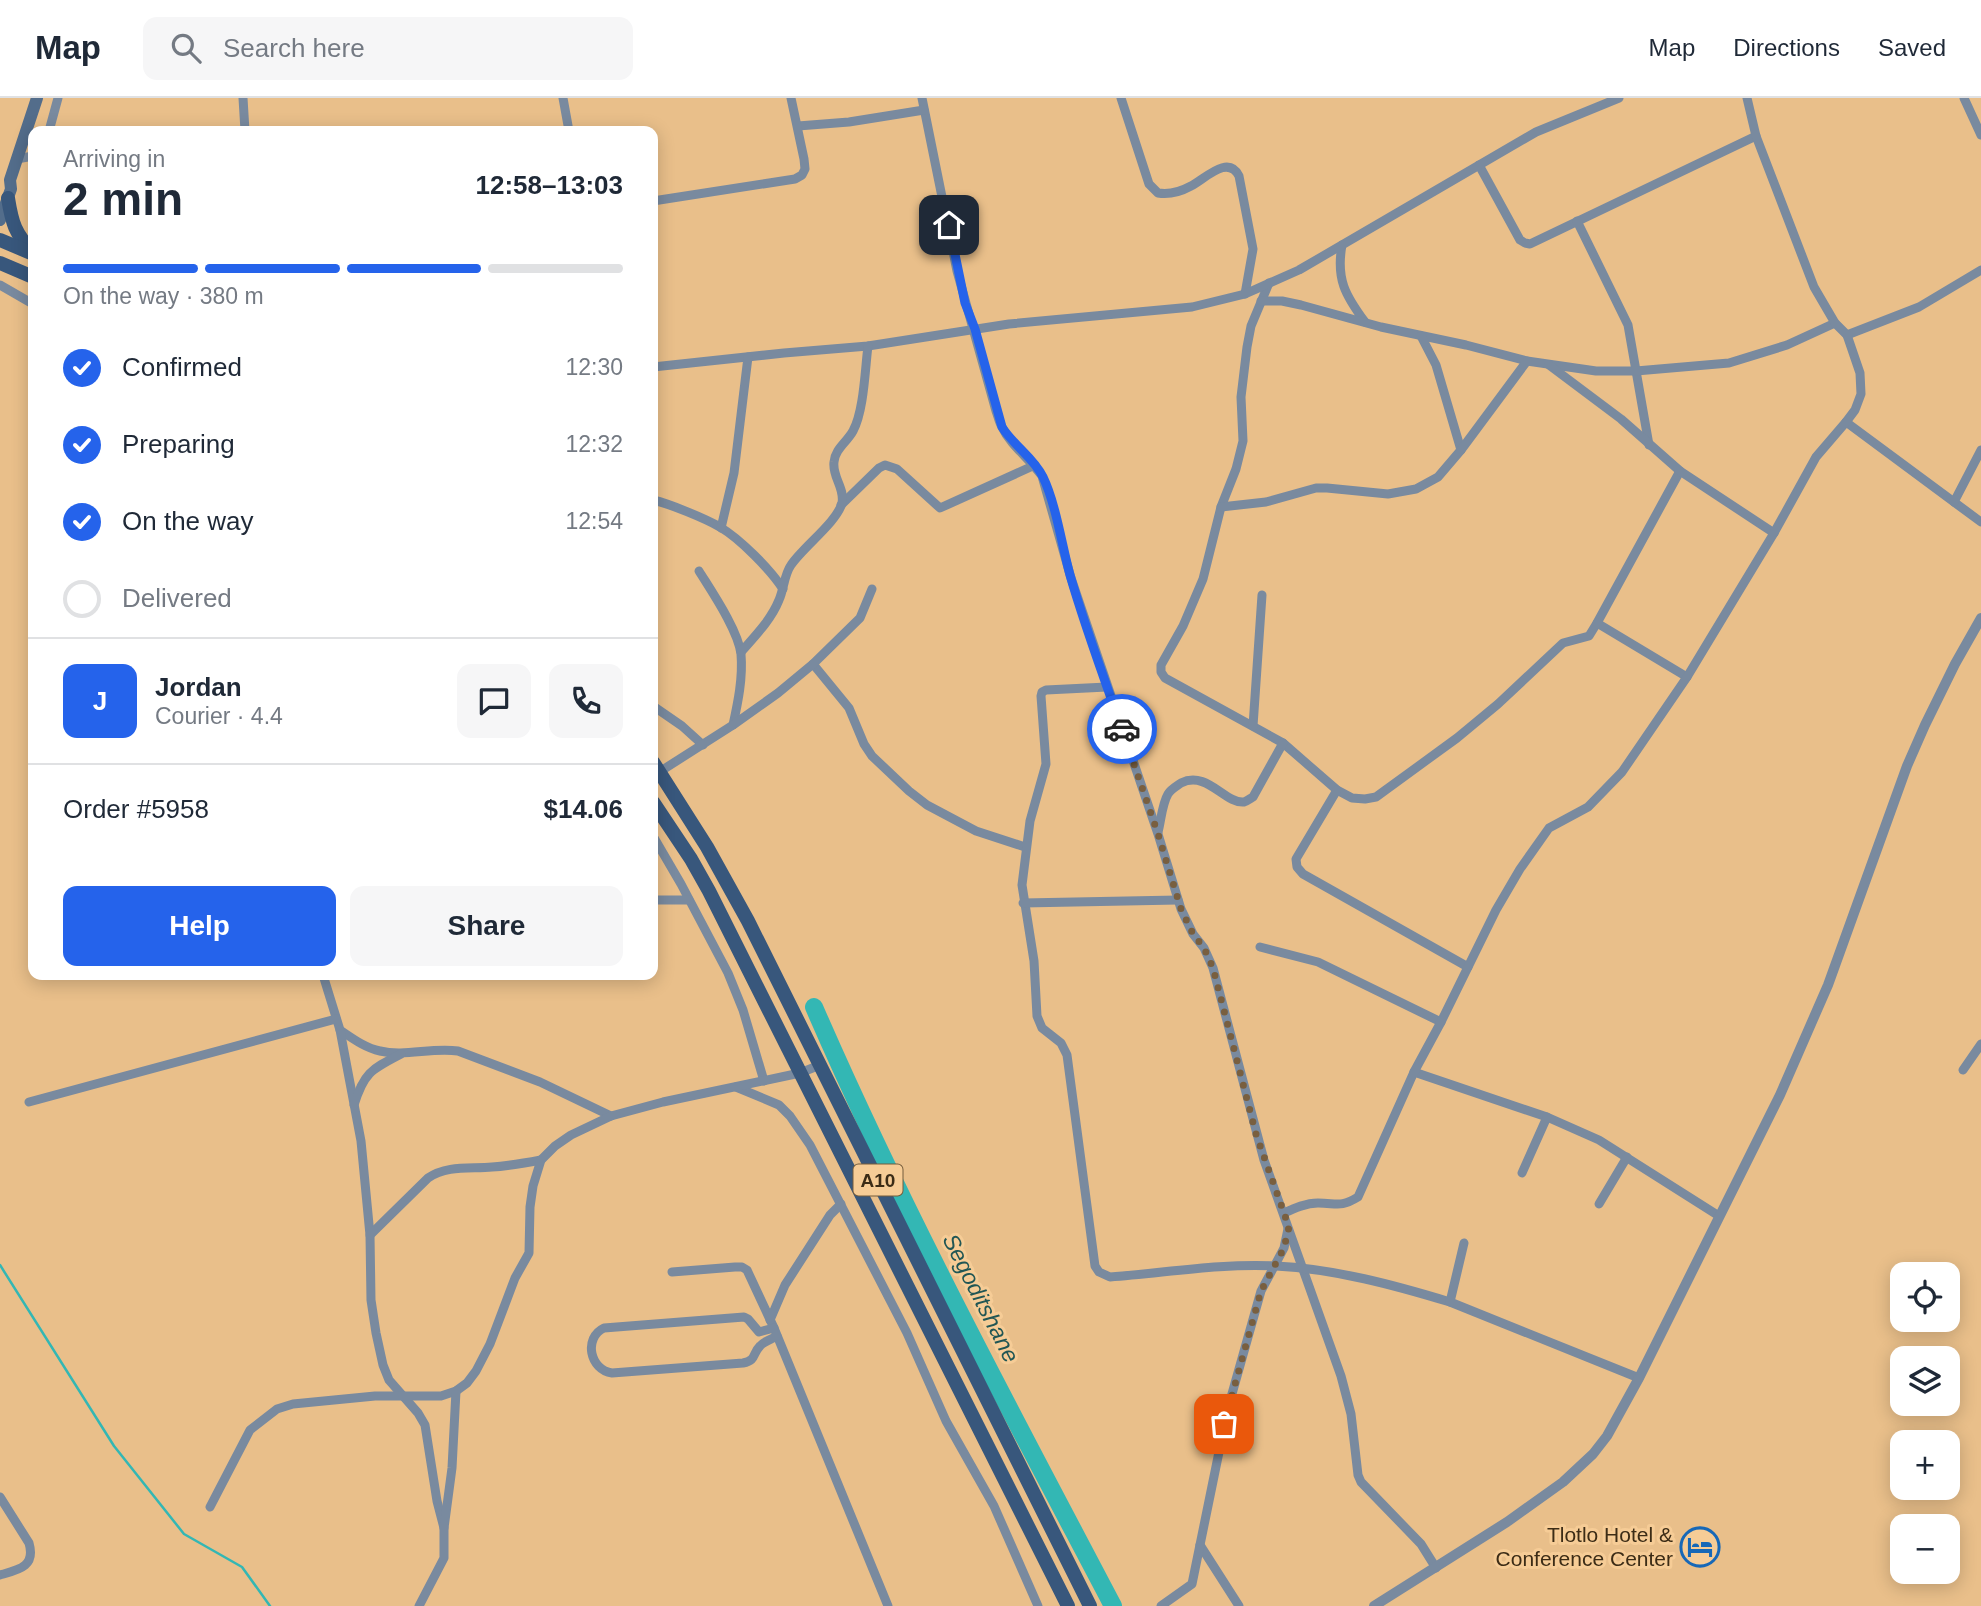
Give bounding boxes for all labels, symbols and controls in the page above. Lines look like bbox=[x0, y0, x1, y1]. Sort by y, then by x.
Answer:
search box bbox=[143, 17, 633, 80]
text: Map bbox=[35, 29, 101, 66]
icon: search bbox=[167, 29, 205, 67]
text: Search here bbox=[223, 33, 365, 63]
text: Map bbox=[1649, 34, 1695, 61]
text: Directions bbox=[1733, 34, 1840, 61]
text: Saved bbox=[1878, 34, 1946, 61]
text: Arriving in bbox=[63, 146, 165, 172]
text: 12:58–13:03 bbox=[476, 170, 623, 200]
text: 2 min bbox=[63, 173, 183, 225]
pin bbox=[919, 195, 979, 255]
icon: home bbox=[930, 206, 968, 244]
text: On the way · 380 m bbox=[63, 283, 264, 309]
icon: check bbox=[63, 349, 101, 387]
text: Confirmed bbox=[122, 352, 242, 382]
text: 12:30 bbox=[565, 354, 623, 380]
icon: check bbox=[63, 426, 101, 464]
text: Preparing bbox=[122, 429, 235, 459]
text: 12:32 bbox=[565, 431, 623, 457]
icon: check bbox=[63, 503, 101, 541]
text: On the way bbox=[122, 506, 254, 536]
text: 12:54 bbox=[565, 508, 623, 534]
text: Delivered bbox=[122, 583, 232, 613]
button: chat bbox=[457, 664, 531, 738]
button: phone bbox=[549, 664, 623, 738]
text: Jordan bbox=[155, 672, 242, 702]
text: J bbox=[93, 686, 107, 716]
courier bbox=[1087, 694, 1157, 764]
text: Courier · 4.4 bbox=[155, 703, 283, 729]
icon: car bbox=[1103, 710, 1141, 748]
text: Order #5958 bbox=[63, 794, 209, 824]
text: $14.06 bbox=[543, 794, 623, 824]
button: Help bbox=[63, 886, 336, 966]
button: Share bbox=[350, 886, 623, 966]
road number: A10 bbox=[854, 1164, 903, 1196]
water label: Segoditshane bbox=[937, 1229, 1025, 1367]
map controls bbox=[1890, 1262, 1960, 1584]
button: locate bbox=[1890, 1262, 1960, 1332]
button: layers bbox=[1890, 1346, 1960, 1416]
pin bbox=[1194, 1394, 1254, 1454]
icon: bag bbox=[1205, 1405, 1243, 1443]
button: + bbox=[1890, 1430, 1960, 1500]
button: − bbox=[1890, 1514, 1960, 1584]
place label: Tlotlo Hotel & Conference Center bbox=[1496, 1523, 1673, 1570]
hotel icon: Tlotlo Hotel & Conference Center bbox=[1679, 1526, 1721, 1568]

